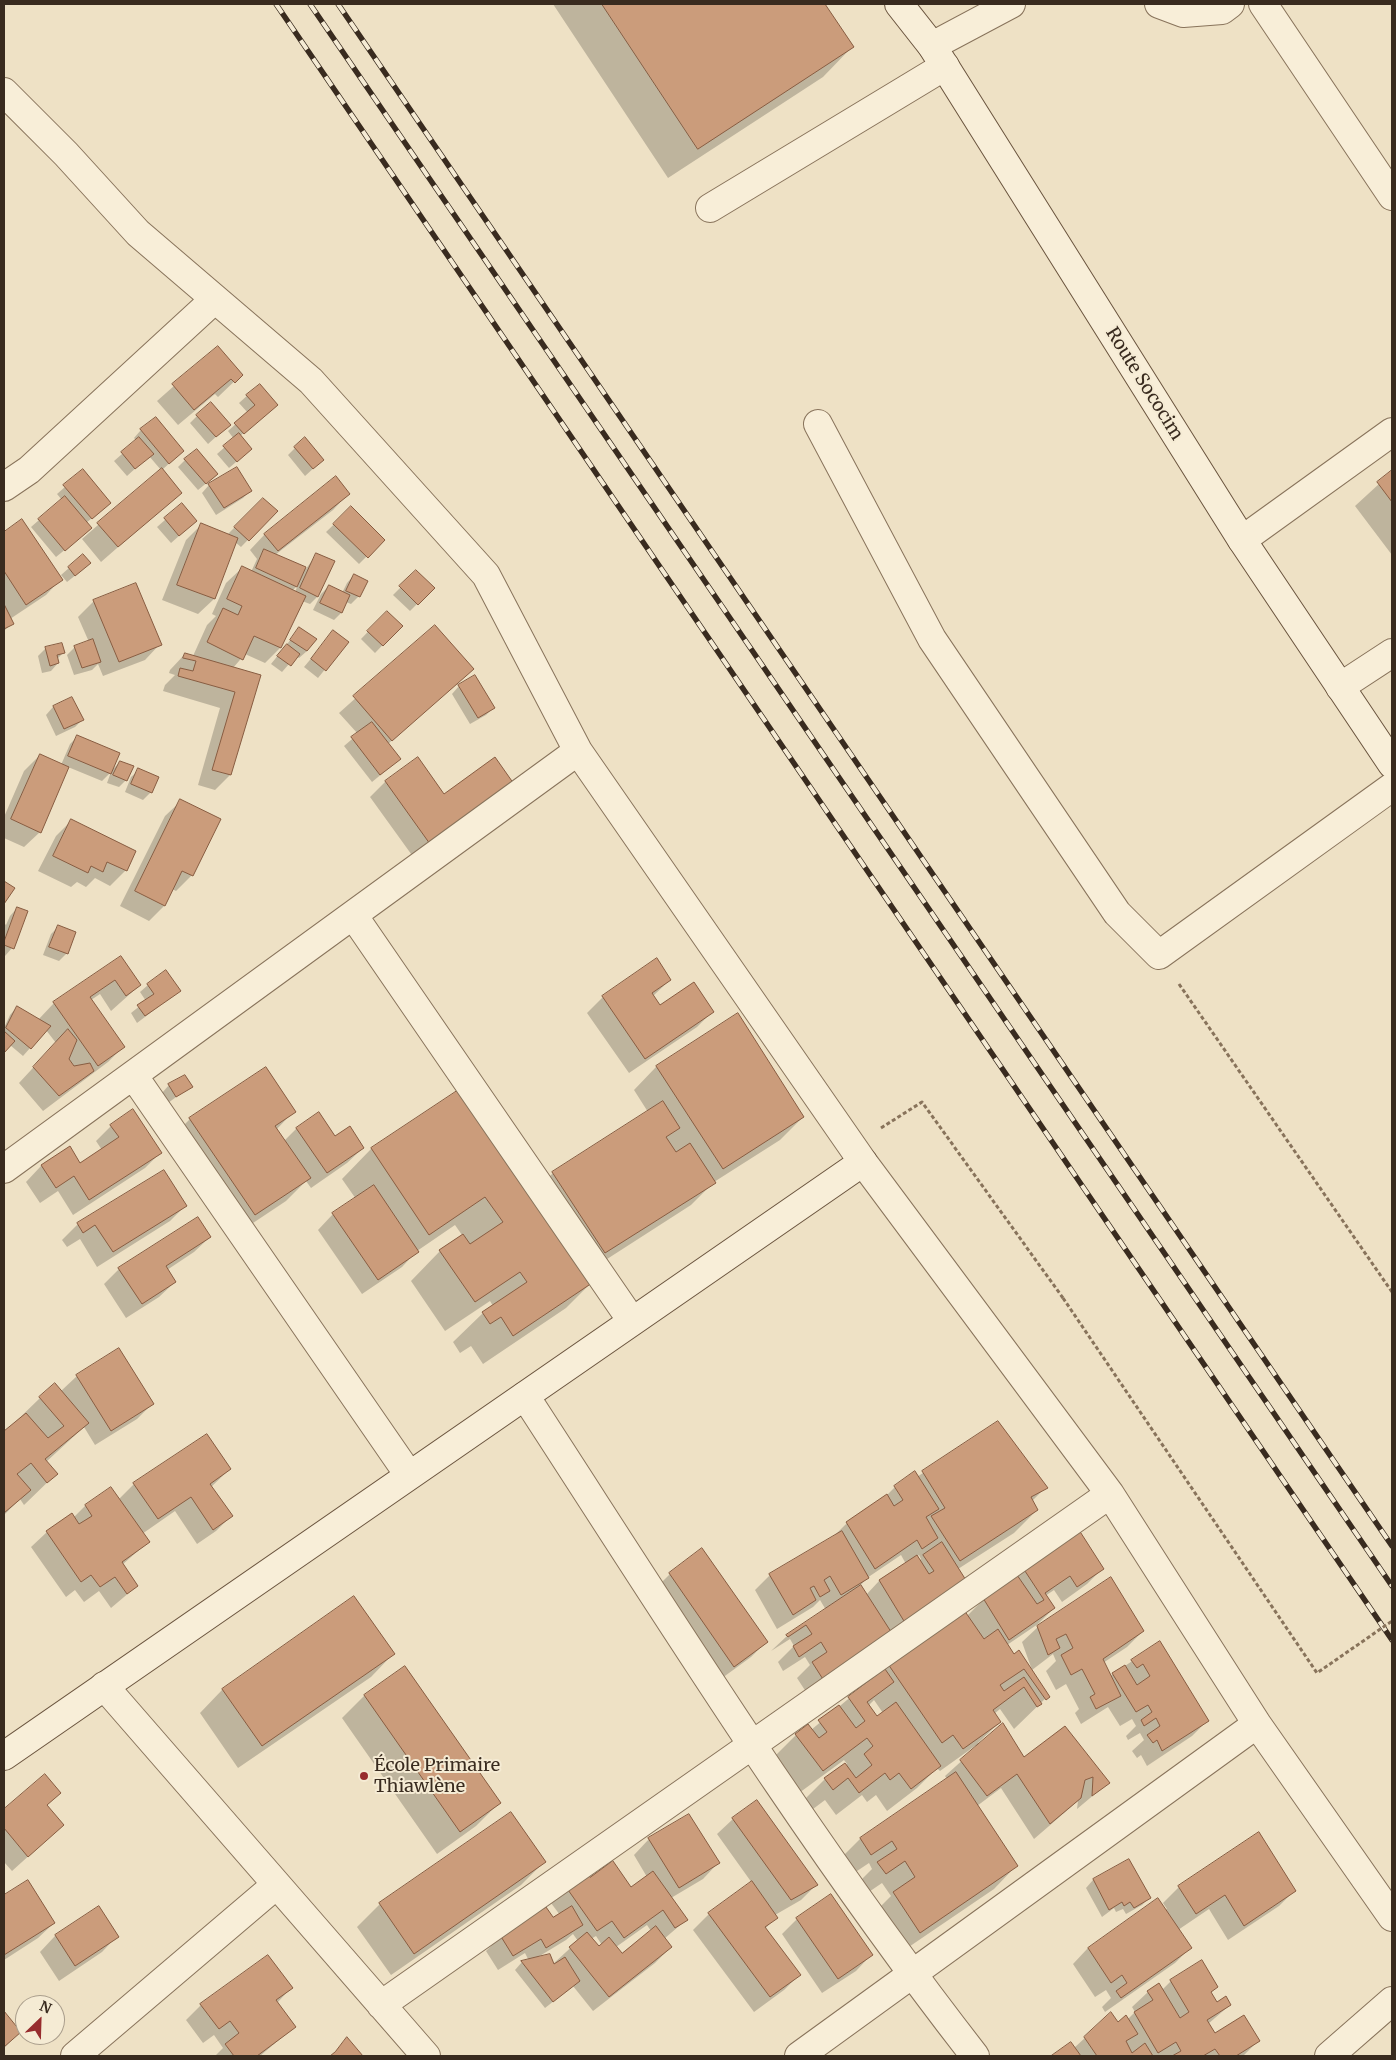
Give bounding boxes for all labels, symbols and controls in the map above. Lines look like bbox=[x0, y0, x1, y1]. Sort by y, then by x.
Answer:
street label: Route Sococim bbox=[1101, 324, 1187, 444]
place label: École Primaire Thiawlène bbox=[374, 1755, 500, 1798]
marker: École Primaire Thiawlène bbox=[358, 1770, 370, 1782]
north arrow bbox=[15, 1995, 65, 2045]
text: N bbox=[37, 1997, 54, 2018]

